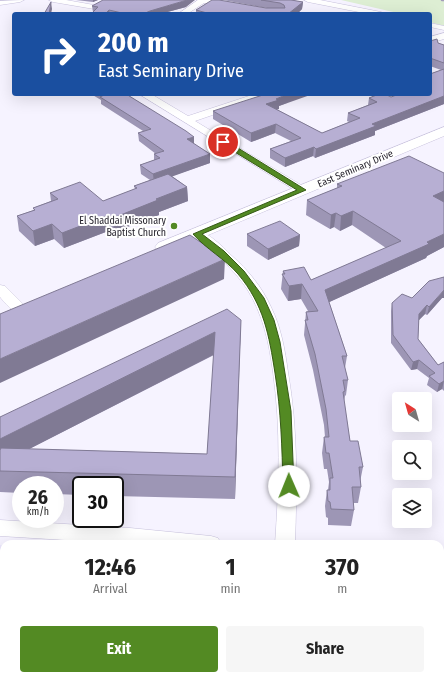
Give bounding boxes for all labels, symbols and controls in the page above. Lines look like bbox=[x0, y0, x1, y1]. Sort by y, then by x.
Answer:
text: 200 m bbox=[98, 26, 169, 59]
icon: right bbox=[32, 28, 84, 80]
text: East Seminary Drive bbox=[98, 60, 244, 82]
pin bbox=[206, 125, 240, 159]
icon: arrive bbox=[212, 131, 234, 153]
street label: East Seminary Drive bbox=[316, 148, 395, 190]
place label: El Shaddai Missonary Baptist Church bbox=[79, 215, 167, 239]
marker: El Shaddai Missonary Baptist Church bbox=[169, 221, 179, 231]
north arrow bbox=[392, 392, 432, 432]
map controls bbox=[392, 392, 432, 528]
button: search bbox=[392, 440, 432, 480]
position arrow bbox=[268, 465, 310, 507]
speed limit sign: 30 bbox=[72, 476, 124, 528]
text: 26 bbox=[28, 485, 48, 509]
button: layers bbox=[392, 488, 432, 528]
text: km/h bbox=[27, 506, 49, 518]
text: 12:46 bbox=[84, 553, 136, 581]
text: 1 bbox=[225, 553, 236, 581]
text: 370 bbox=[325, 553, 359, 581]
text: Arrival bbox=[93, 581, 127, 596]
text: min bbox=[221, 581, 241, 596]
text: m bbox=[337, 581, 347, 596]
button: Exit bbox=[20, 626, 218, 672]
button: Share bbox=[226, 626, 424, 672]

